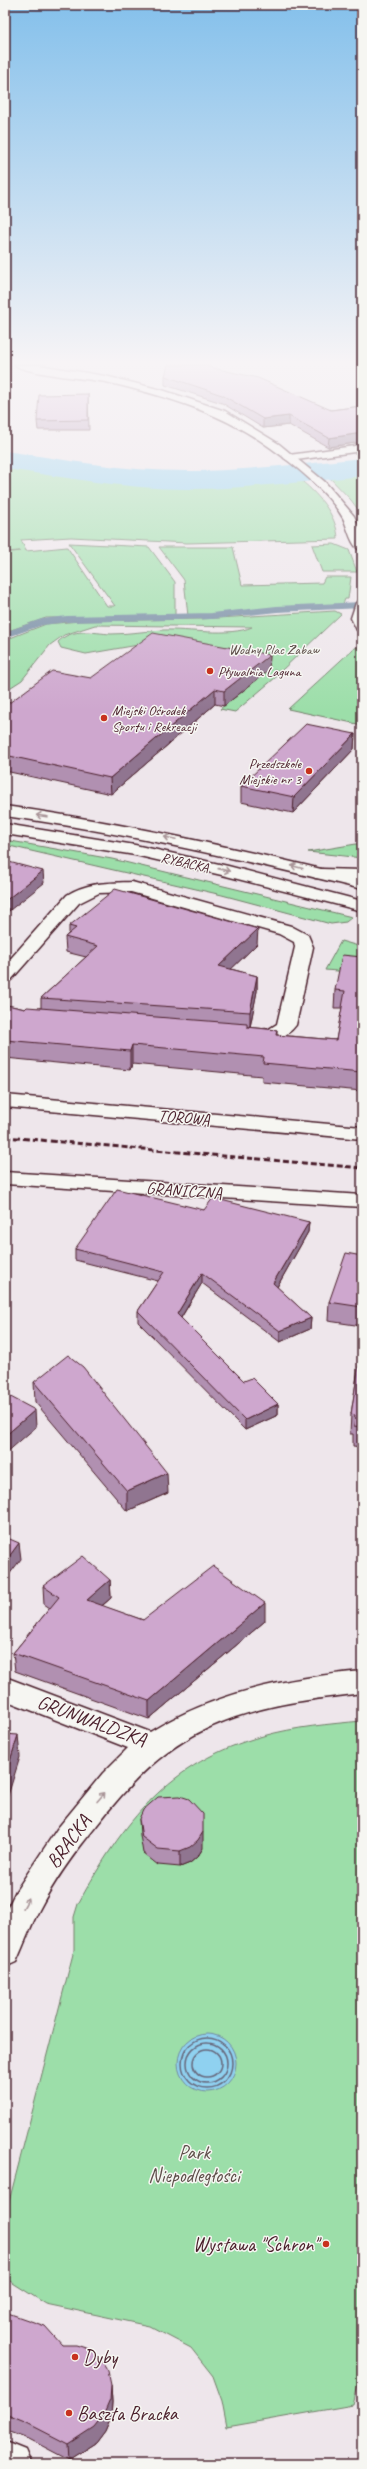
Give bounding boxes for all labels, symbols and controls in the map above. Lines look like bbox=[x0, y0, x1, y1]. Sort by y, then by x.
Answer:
park label: Wodny Plac Zabaw bbox=[229, 641, 321, 658]
place label: Pływalnia Laguna bbox=[218, 663, 302, 680]
marker: Pływalnia Laguna bbox=[205, 666, 215, 676]
place label: Miejski Ośrodek Sportu i Rekreacji bbox=[112, 702, 199, 735]
marker: Miejski Ośrodek Sportu i Rekreacji bbox=[99, 713, 109, 723]
place label: Przedszkole Miejskie nr 3 bbox=[239, 755, 303, 788]
marker: Przedszkole Miejskie nr 3 bbox=[304, 766, 314, 776]
one-way arrow bbox=[36, 812, 49, 820]
one-way arrow bbox=[164, 833, 177, 841]
street label: RYBACKA bbox=[159, 849, 211, 876]
one-way arrow bbox=[291, 863, 304, 871]
one-way arrow bbox=[217, 867, 230, 875]
street label: TOROWA bbox=[157, 1105, 211, 1130]
street label: GRANICZNA bbox=[145, 1177, 223, 1204]
street label: GRUNWALDZKA bbox=[34, 1689, 151, 1752]
one-way arrow bbox=[96, 1792, 105, 1803]
street label: BRACKA bbox=[41, 1809, 97, 1873]
one-way arrow bbox=[22, 1897, 30, 1909]
park label: Park Niepodległości bbox=[148, 2140, 242, 2188]
place label: Wystawa "Schron" bbox=[193, 2232, 322, 2257]
marker: Wystawa "Schron" bbox=[321, 2239, 331, 2249]
place label: Dyby bbox=[83, 2345, 119, 2370]
marker: Dyby bbox=[70, 2352, 80, 2362]
place label: Baszta Bracka bbox=[77, 2401, 179, 2426]
marker: Baszta Bracka bbox=[64, 2408, 74, 2418]

